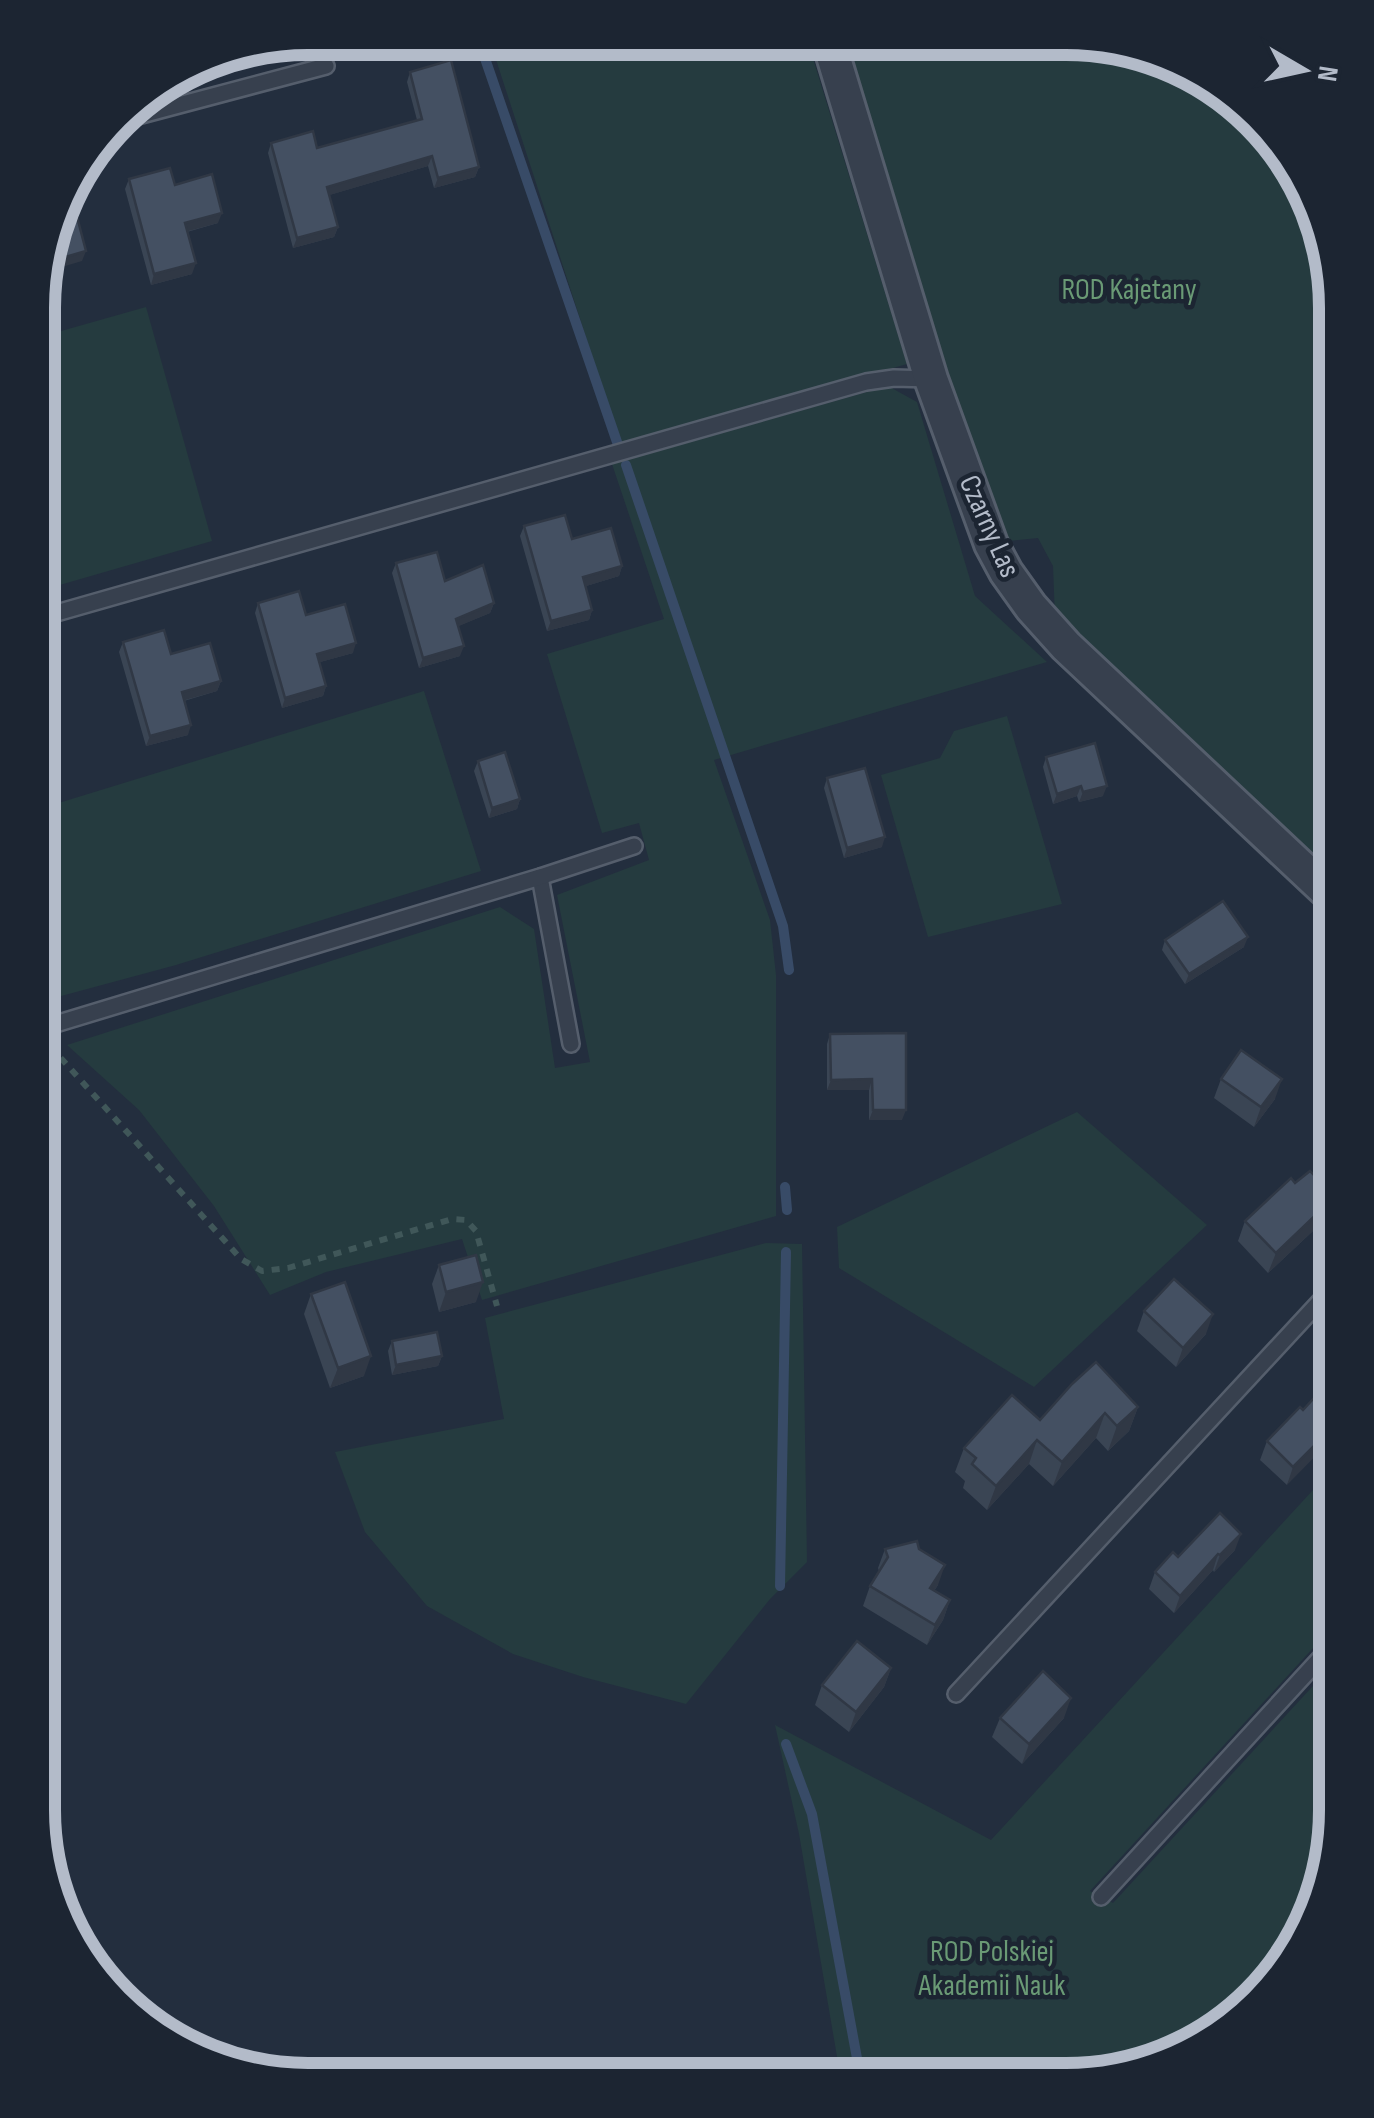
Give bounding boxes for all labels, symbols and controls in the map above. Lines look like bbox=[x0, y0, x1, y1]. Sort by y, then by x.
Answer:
north arrow bbox=[1254, 20, 1354, 120]
text: N bbox=[1310, 64, 1345, 84]
park label: ROD Kajetany bbox=[1061, 272, 1197, 308]
street label: Czarny Las bbox=[951, 470, 1027, 583]
park label: ROD Polskiej Akademii Nauk bbox=[918, 1934, 1066, 2004]

